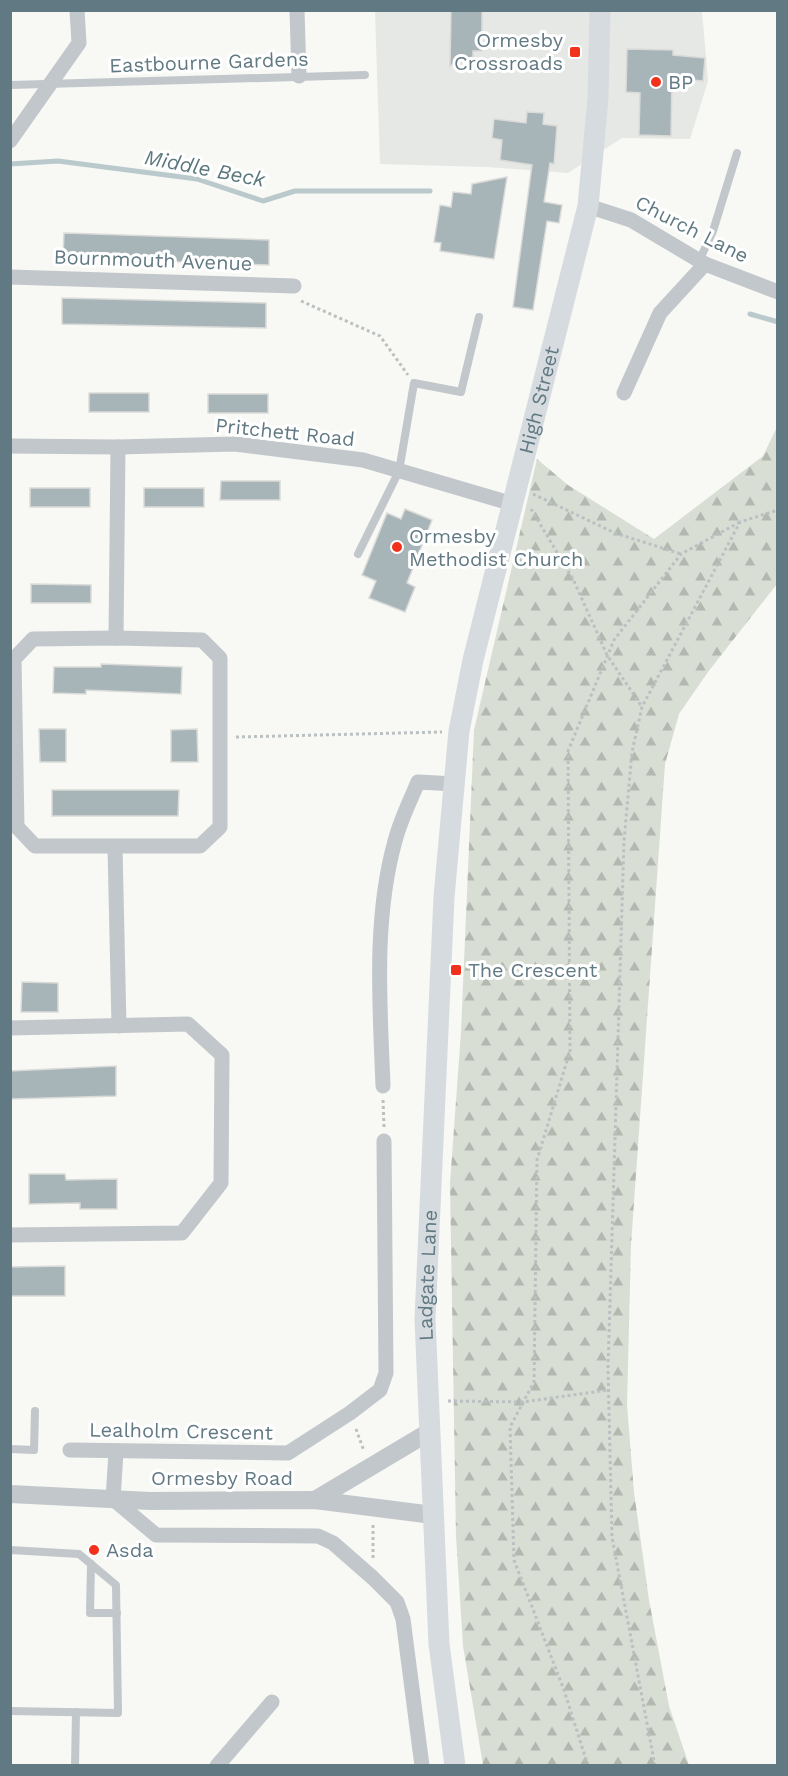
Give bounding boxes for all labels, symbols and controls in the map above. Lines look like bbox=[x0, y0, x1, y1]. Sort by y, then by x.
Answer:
place label: Ormesby Crossroads bbox=[454, 28, 564, 75]
marker: Ormesby Crossroads bbox=[568, 45, 582, 59]
street label: Eastbourne Gardens bbox=[109, 47, 309, 77]
place label: BP bbox=[668, 70, 693, 94]
marker: BP bbox=[649, 75, 663, 89]
water label: Middle Beck bbox=[143, 144, 268, 192]
street label: Church Lane bbox=[631, 190, 753, 268]
street label: Bournmouth Avenue bbox=[53, 245, 253, 275]
street label: High Street bbox=[514, 343, 564, 456]
street label: Pritchett Road bbox=[214, 413, 356, 451]
place label: Ormesby Methodist Church bbox=[409, 524, 583, 571]
marker: Ormesby Methodist Church bbox=[390, 540, 404, 554]
place label: The Crescent bbox=[468, 958, 598, 982]
marker: The Crescent bbox=[449, 963, 463, 977]
street label: Ladgate Lane bbox=[413, 1209, 442, 1342]
street label: Lealholm Crescent bbox=[89, 1417, 274, 1445]
street label: Ormesby Road bbox=[151, 1466, 293, 1490]
place label: Asda bbox=[106, 1538, 154, 1562]
marker: Asda bbox=[87, 1543, 101, 1557]

